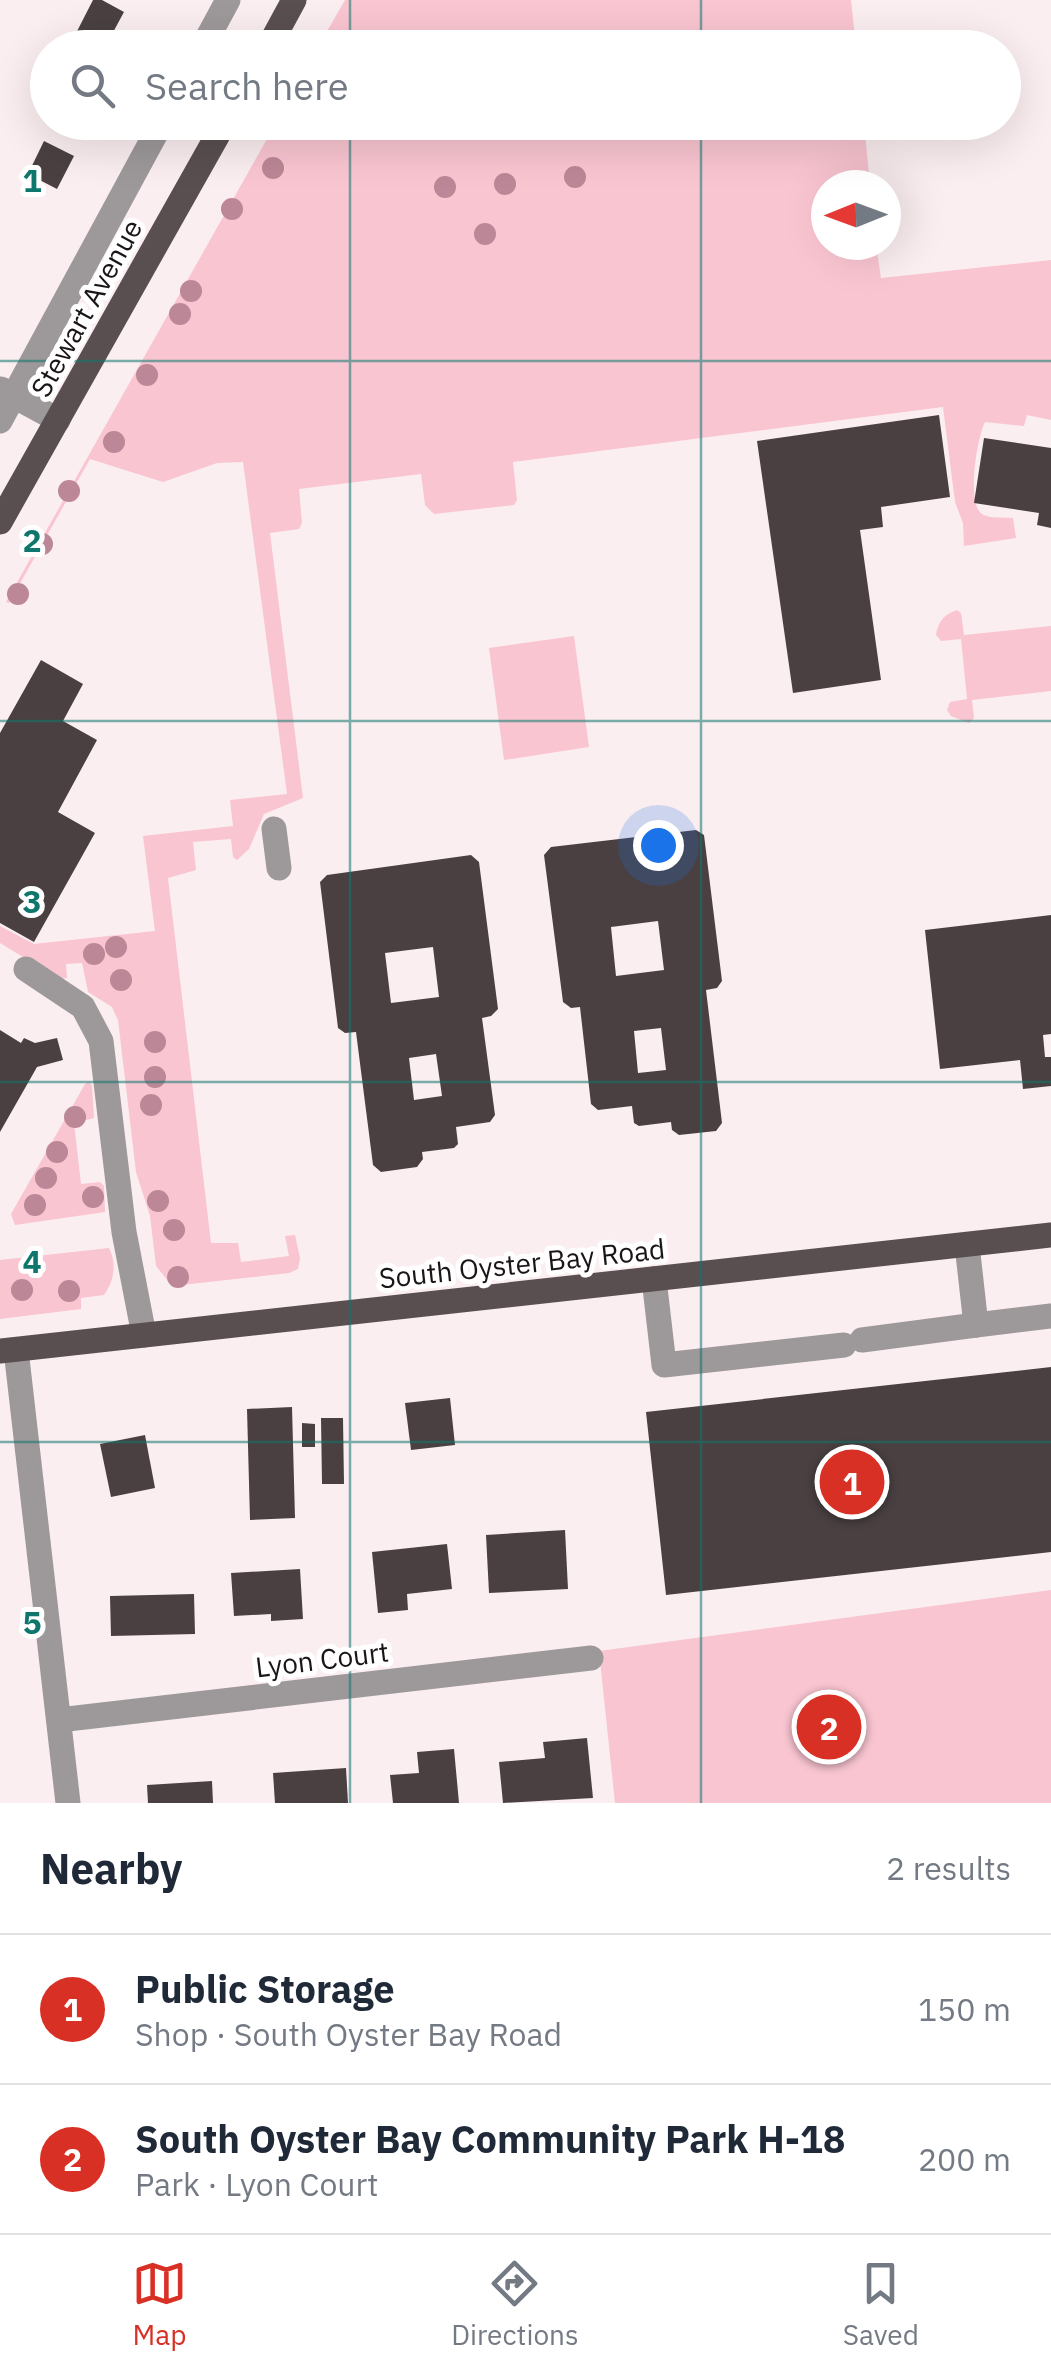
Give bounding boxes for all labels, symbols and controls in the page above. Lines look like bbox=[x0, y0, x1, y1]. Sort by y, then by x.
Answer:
search box bbox=[30, 30, 1021, 140]
icon: search bbox=[65, 58, 120, 113]
text: Search here bbox=[145, 61, 349, 110]
text: 1 bbox=[22, 159, 42, 201]
north arrow bbox=[811, 170, 901, 260]
street label: Stewart Avenue bbox=[22, 213, 150, 403]
text: 2 bbox=[22, 519, 42, 561]
your location bbox=[633, 820, 684, 871]
text: 3 bbox=[22, 880, 42, 922]
street label: South Oyster Bay Road bbox=[377, 1230, 667, 1296]
text: 4 bbox=[22, 1240, 42, 1282]
pin: 1 bbox=[820, 1444, 884, 1520]
text: 5 bbox=[22, 1601, 42, 1643]
street label: Lyon Court bbox=[253, 1632, 391, 1686]
pin: 2 bbox=[796, 1690, 862, 1764]
text: Nearby bbox=[40, 1841, 182, 1896]
text: 2 results bbox=[886, 1847, 1011, 1889]
text: Public Storage bbox=[135, 1964, 395, 2013]
text: 1 bbox=[63, 1988, 82, 2030]
text: 150 m bbox=[918, 1988, 1011, 2030]
text: Shop · South Oyster Bay Road bbox=[135, 2013, 562, 2055]
text: South Oyster Bay Community Park H-18 bbox=[135, 2114, 846, 2163]
text: 2 bbox=[63, 2138, 82, 2180]
text: 200 m bbox=[918, 2138, 1011, 2180]
text: Park · Lyon Court bbox=[135, 2163, 379, 2205]
tab: Map bbox=[132, 2256, 187, 2353]
tab: Directions bbox=[451, 2256, 579, 2353]
tab: Saved bbox=[843, 2256, 919, 2353]

